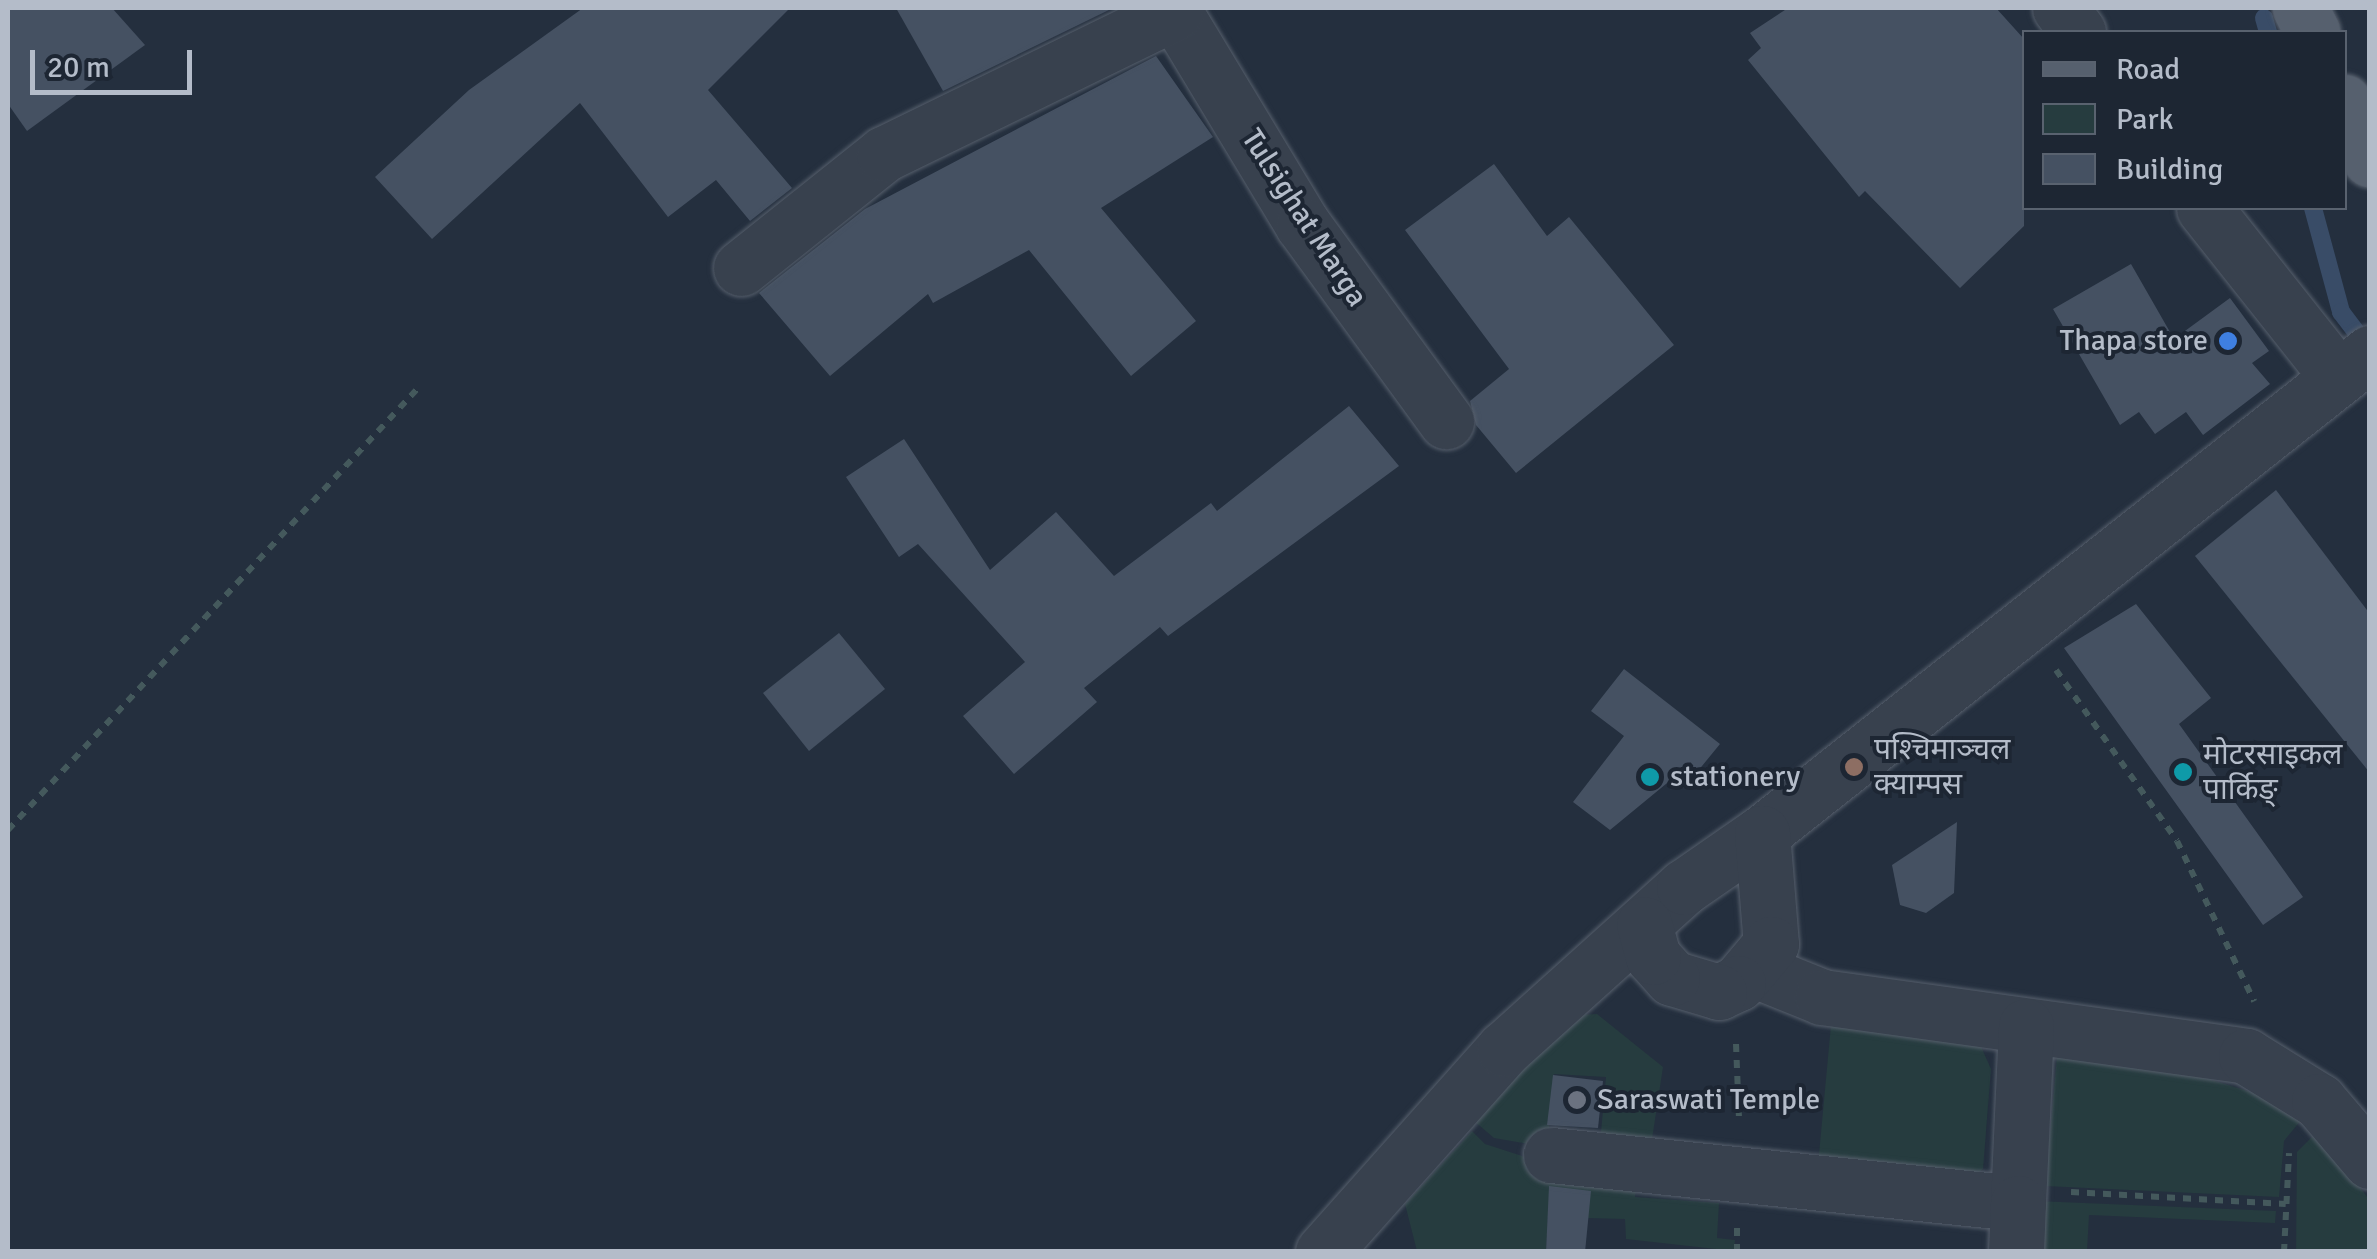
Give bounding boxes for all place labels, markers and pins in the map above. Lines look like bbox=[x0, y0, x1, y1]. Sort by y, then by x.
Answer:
place label: Thapa store bbox=[2060, 323, 2208, 359]
marker: Thapa store bbox=[2217, 330, 2239, 352]
place label: पश्‍चिमाञ्‍चल क्याम्पस bbox=[1874, 732, 2010, 802]
place label: मोटरसाइकल पार्किङ् bbox=[2203, 737, 2342, 808]
marker: पश्‍चिमाञ्‍चल क्याम्पस bbox=[1843, 756, 1865, 778]
place label: stationery bbox=[1670, 759, 1800, 795]
marker: मोटरसाइकल पार्किङ् bbox=[2172, 761, 2194, 783]
marker: stationery bbox=[1639, 766, 1661, 788]
place label: Saraswati Temple bbox=[1597, 1082, 1820, 1118]
marker: Saraswati Temple bbox=[1566, 1089, 1588, 1111]

